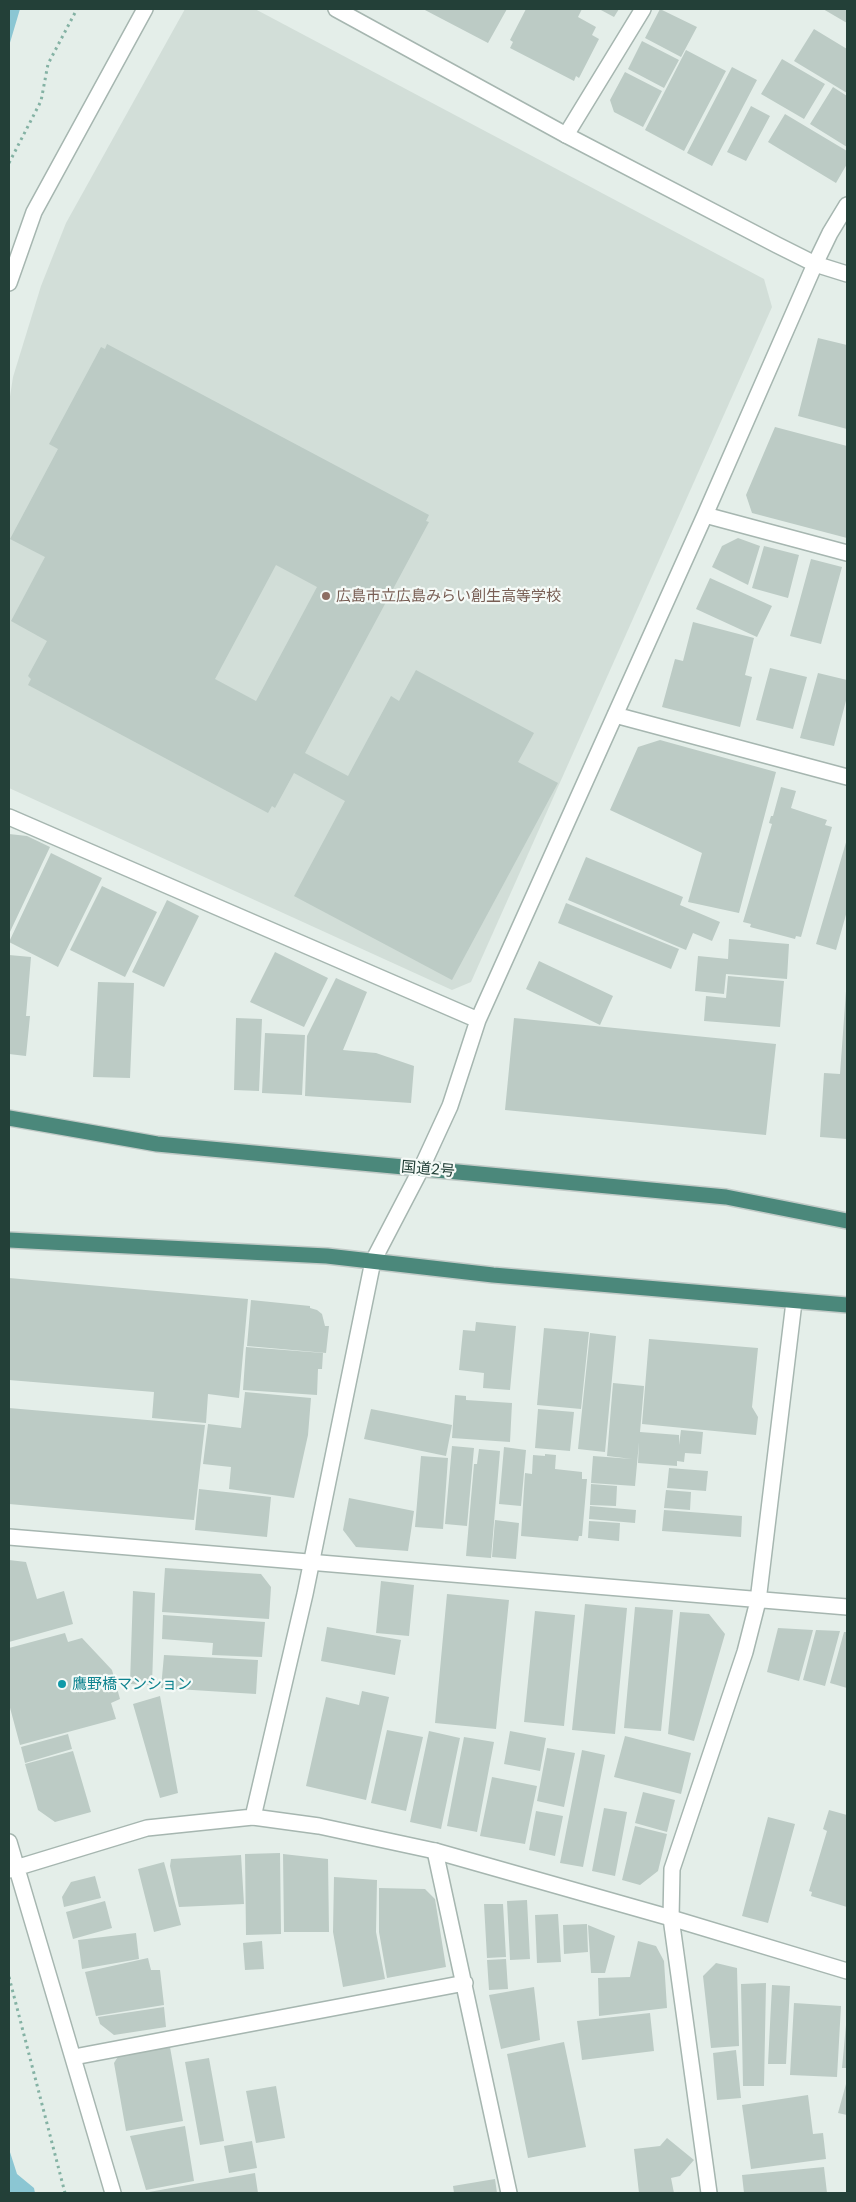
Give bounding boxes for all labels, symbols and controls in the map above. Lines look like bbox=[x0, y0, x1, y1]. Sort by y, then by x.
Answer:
place label: 広島市立広島みらい創生高等学校 bbox=[336, 587, 561, 605]
marker: 広島市立広島みらい創生高等学校 bbox=[320, 590, 332, 602]
street label: 国道2号 bbox=[400, 1158, 456, 1180]
place label: 鷹野橋マンション bbox=[72, 1675, 192, 1693]
marker: 鷹野橋マンション bbox=[56, 1678, 68, 1690]

